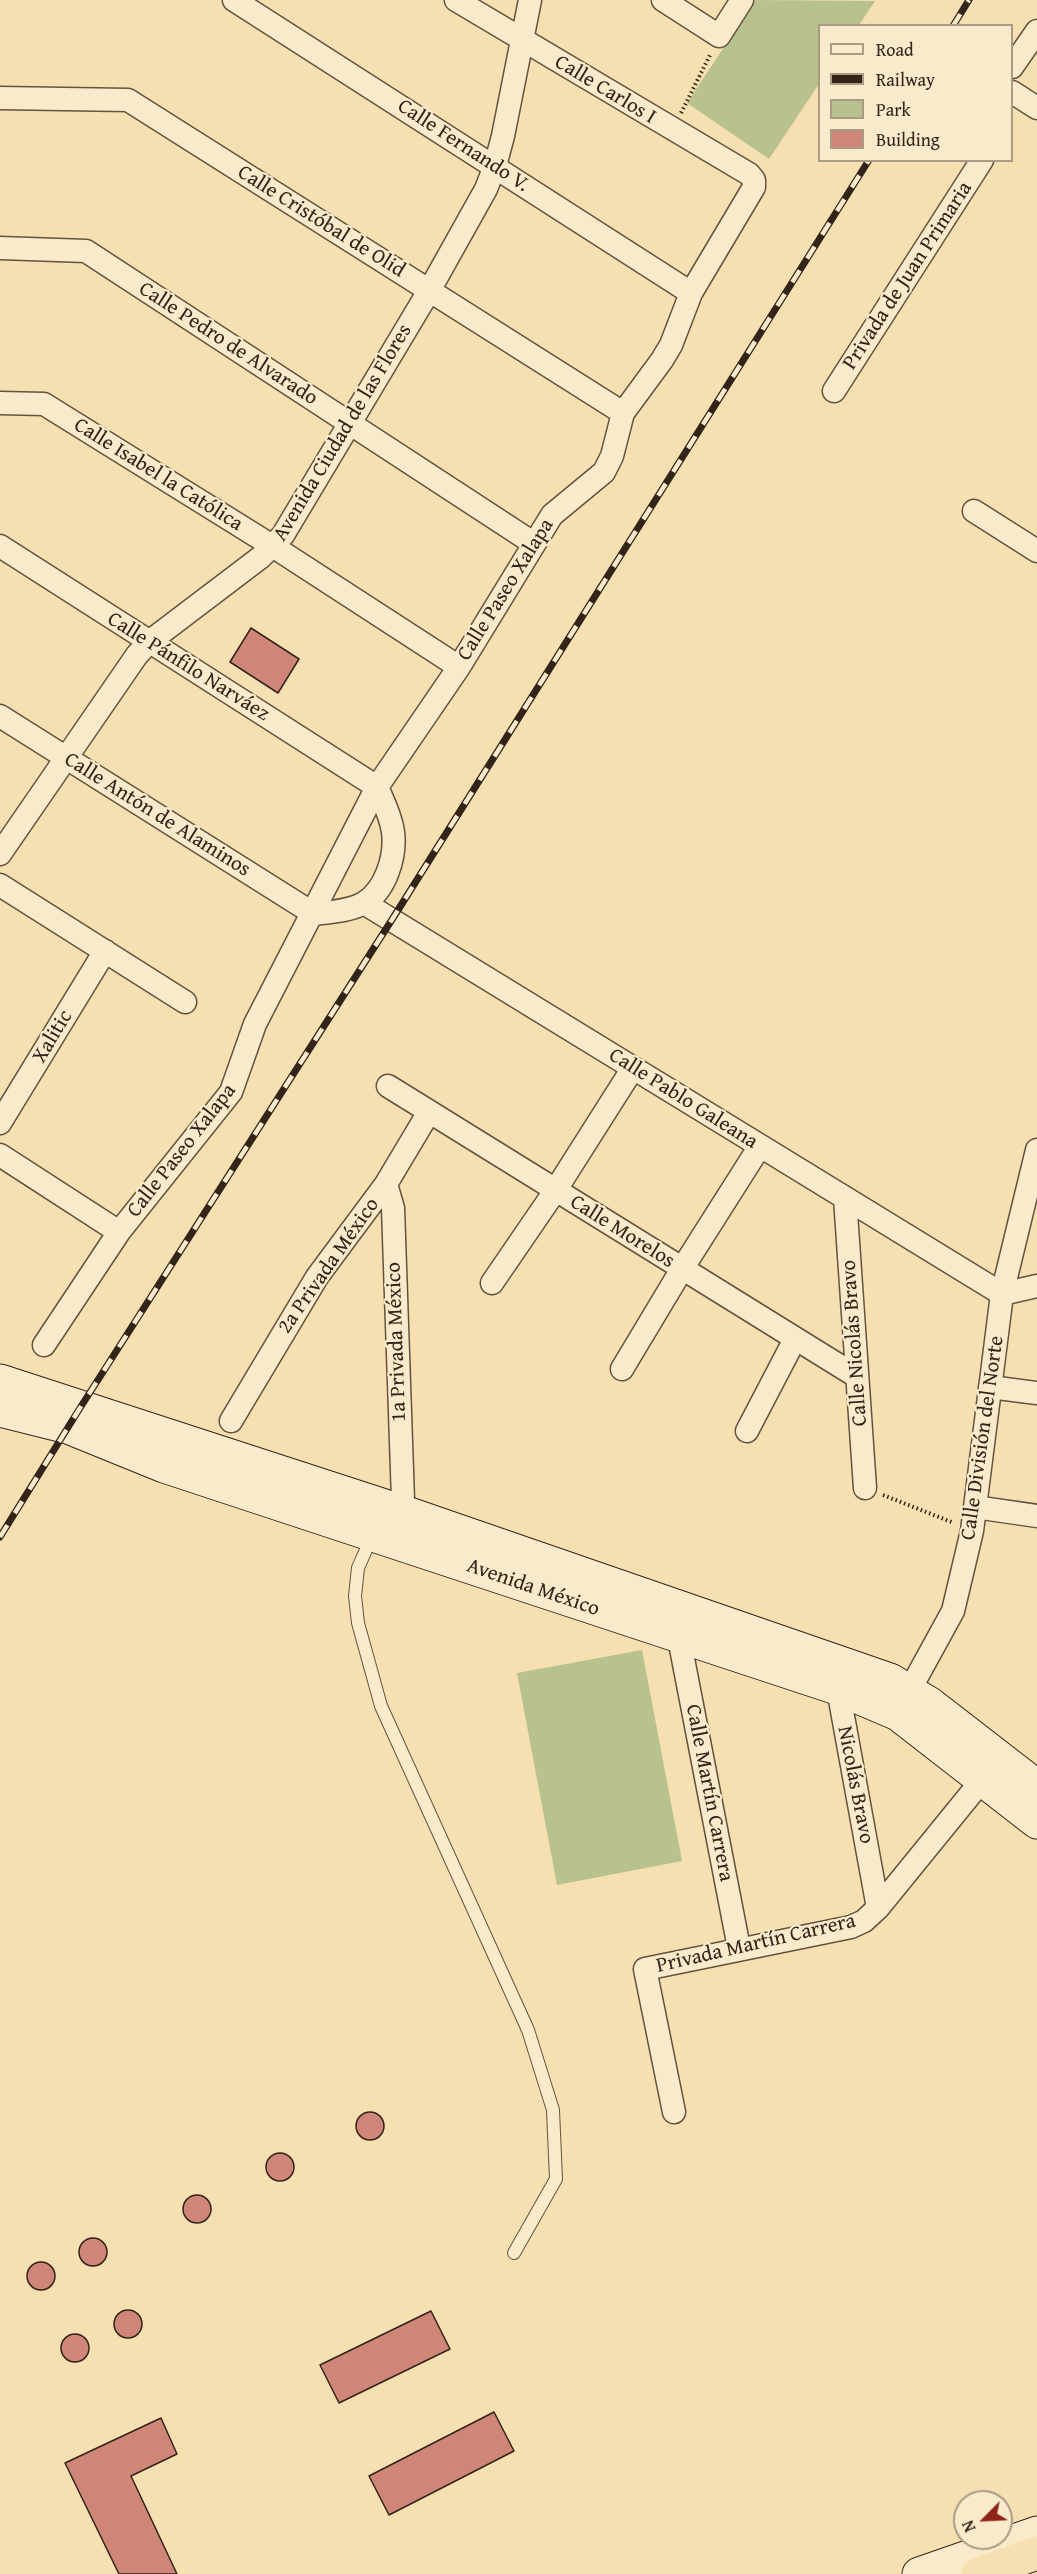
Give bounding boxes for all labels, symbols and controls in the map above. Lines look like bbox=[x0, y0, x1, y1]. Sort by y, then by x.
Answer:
legend bbox=[818, 24, 1013, 162]
text: Road bbox=[876, 36, 914, 63]
street label: Calle Carlos I bbox=[550, 50, 660, 130]
text: Railway bbox=[876, 66, 935, 93]
street label: Calle Fernando V. bbox=[392, 94, 534, 198]
text: Park bbox=[876, 96, 911, 123]
text: Building bbox=[876, 126, 940, 153]
street label: Calle Cristóbal de Olid bbox=[233, 160, 409, 284]
street label: Privada de Juan Primaria bbox=[838, 177, 978, 375]
street label: Calle Pedro de Alvarado bbox=[134, 277, 322, 411]
street label: Avenida Ciudad de las Flores bbox=[268, 320, 418, 546]
street label: Calle Isabel la Católica bbox=[69, 413, 247, 537]
street label: Calle Paseo Xalapa bbox=[452, 514, 560, 666]
street label: Calle Pánfilo Narváez bbox=[102, 607, 274, 727]
street label: Calle Antón de Alaminos bbox=[59, 747, 255, 883]
street label: Xalitic bbox=[27, 1006, 79, 1068]
street label: Calle Pablo Galeana bbox=[604, 1043, 762, 1155]
street label: Calle Paseo Xalapa bbox=[122, 1079, 242, 1223]
street label: Calle Morelos bbox=[565, 1190, 679, 1274]
street label: 2a Privada México bbox=[273, 1193, 385, 1339]
street label: Calle Nicolás Bravo bbox=[837, 1259, 873, 1427]
street label: 1a Privada México bbox=[382, 1262, 412, 1422]
street label: Calle División del Norte bbox=[956, 1334, 1010, 1542]
street label: Avenida México bbox=[463, 1554, 603, 1622]
street label: Calle Martín Carrera bbox=[679, 1702, 739, 1884]
street label: Nicolás Bravo bbox=[831, 1724, 879, 1846]
street label: Privada Martín Carrera bbox=[654, 1909, 858, 1979]
north arrow bbox=[953, 2490, 1013, 2550]
text: N bbox=[955, 2517, 982, 2536]

